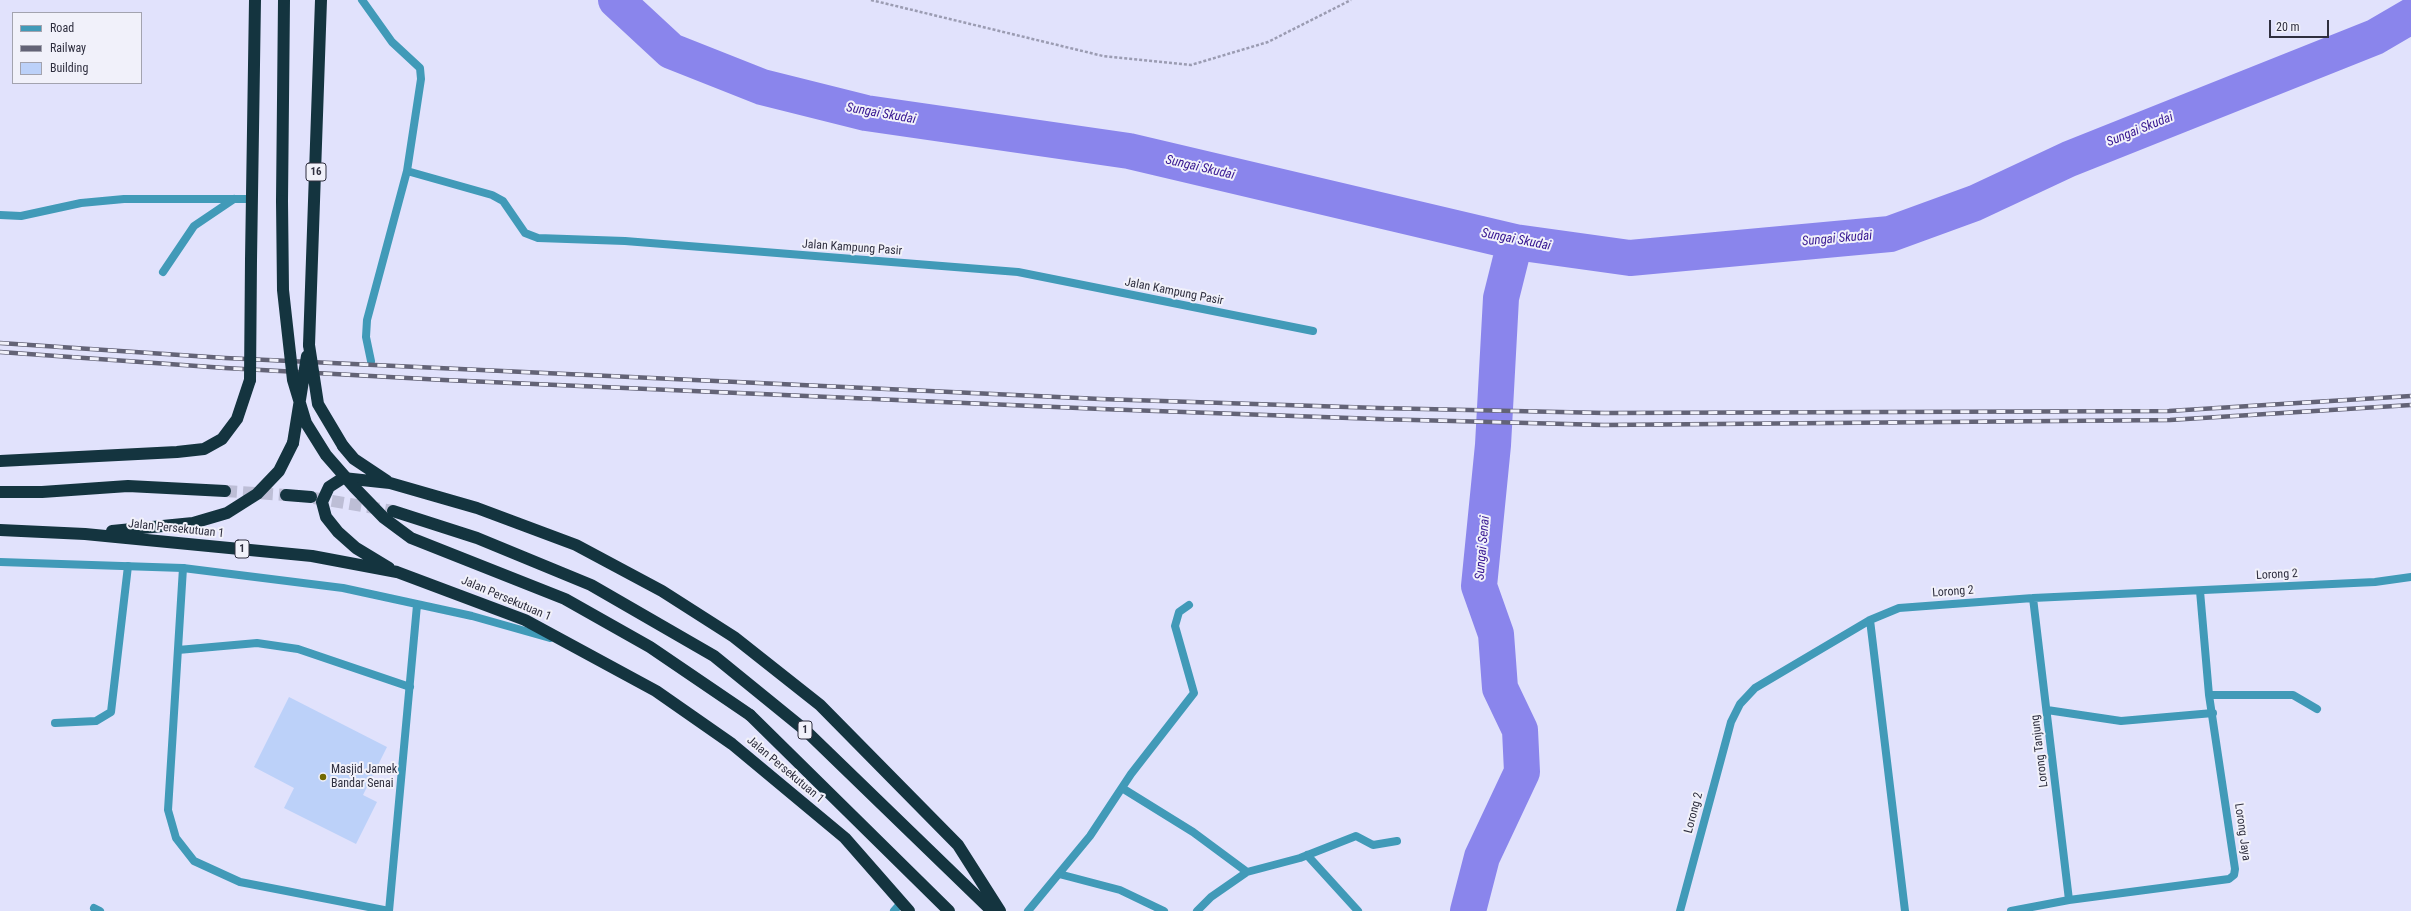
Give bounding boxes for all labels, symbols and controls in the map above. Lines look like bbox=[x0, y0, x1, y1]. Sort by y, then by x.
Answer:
legend bbox=[12, 12, 142, 84]
scale bar bbox=[2271, 12, 2331, 38]
text: 20 m bbox=[2276, 20, 2300, 34]
text: Road bbox=[50, 21, 74, 35]
text: Railway bbox=[50, 41, 86, 55]
text: Building bbox=[50, 61, 88, 75]
water label: Sungai Skudai bbox=[845, 100, 917, 128]
water label: Sungai Skudai bbox=[2104, 110, 2176, 150]
water label: Sungai Skudai bbox=[1164, 152, 1236, 184]
road number: 16 bbox=[306, 163, 326, 181]
water label: Sungai Skudai bbox=[1480, 226, 1552, 254]
water label: Sungai Skudai bbox=[1801, 228, 1873, 250]
street label: Jalan Kampung Pasir bbox=[801, 237, 903, 259]
street label: Jalan Kampung Pasir bbox=[1123, 275, 1225, 309]
water label: Sungai Senai bbox=[1472, 515, 1494, 581]
street label: Jalan Persekutuan 1 bbox=[127, 517, 225, 541]
road number: 1 bbox=[235, 540, 249, 558]
street label: Lorong 2 bbox=[2256, 567, 2298, 583]
street label: Jalan Persekutuan 1 bbox=[459, 574, 553, 624]
street label: Lorong 2 bbox=[1932, 583, 1974, 601]
street label: Lorong Tanjung bbox=[2028, 714, 2052, 788]
road number: 1 bbox=[798, 721, 812, 739]
street label: Jalan Persekutuan 1 bbox=[743, 734, 827, 806]
place label: Masjid Jamek Bandar Senai bbox=[331, 763, 397, 791]
marker: Masjid Jamek Bandar Senai bbox=[318, 772, 328, 782]
street label: Lorong 2 bbox=[1682, 791, 1706, 835]
street label: Lorong Jaya bbox=[2231, 802, 2253, 862]

